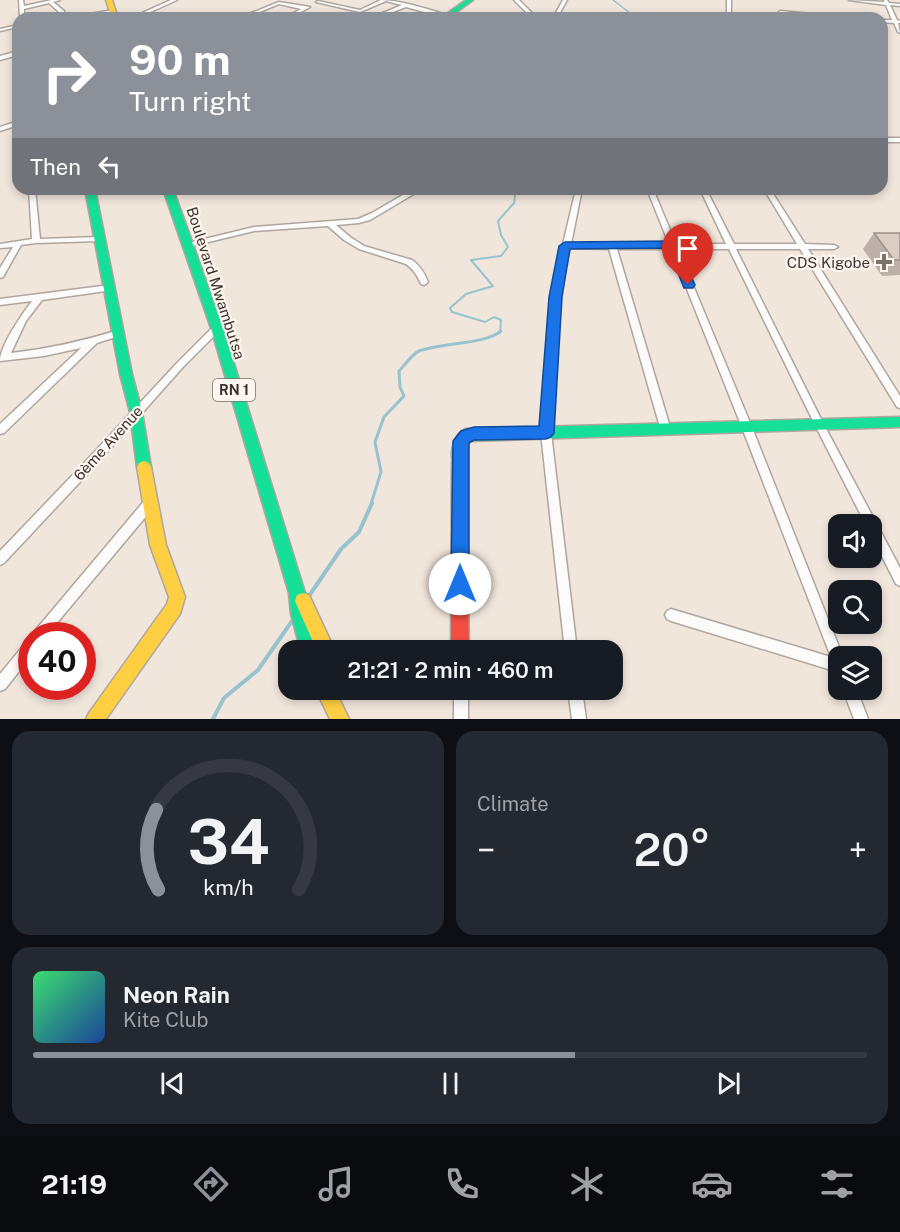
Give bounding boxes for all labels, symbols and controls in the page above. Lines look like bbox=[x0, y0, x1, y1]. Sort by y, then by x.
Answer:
text: 90 m bbox=[129, 35, 231, 84]
icon: right bbox=[30, 36, 108, 114]
text: Turn right bbox=[129, 85, 252, 117]
icon: left bbox=[93, 150, 126, 183]
text: Then bbox=[30, 154, 81, 180]
street label: Boulevard Mwambutsa bbox=[183, 205, 249, 361]
pin bbox=[662, 223, 713, 285]
icon: arrive bbox=[671, 232, 704, 265]
marker: CDS Kigobe bbox=[875, 253, 893, 271]
place label: CDS Kigobe bbox=[787, 254, 870, 271]
road number: RN 1 bbox=[213, 379, 255, 401]
street label: 6ème Avenue bbox=[70, 402, 146, 484]
map controls bbox=[828, 514, 882, 700]
button: sound bbox=[828, 514, 882, 568]
position arrow bbox=[428, 552, 492, 616]
button: search bbox=[828, 580, 882, 634]
speed limit sign: 40 bbox=[18, 622, 96, 700]
button: layers bbox=[828, 646, 882, 700]
text: 21:21 · 2 min · 460 m bbox=[347, 657, 554, 683]
text: Climate bbox=[477, 792, 549, 816]
text: 34 bbox=[187, 805, 269, 878]
text: 20° bbox=[633, 823, 711, 876]
text: − bbox=[477, 831, 495, 869]
text: + bbox=[849, 831, 867, 869]
text: km/h bbox=[203, 875, 253, 900]
text: Neon Rain bbox=[123, 982, 230, 1008]
text: Kite Club bbox=[123, 1008, 208, 1032]
icon: previous bbox=[156, 1067, 189, 1100]
icon: pause bbox=[434, 1067, 467, 1100]
icon: next bbox=[712, 1067, 745, 1100]
icon: directions bbox=[190, 1163, 232, 1205]
icon: music bbox=[315, 1163, 357, 1205]
icon: phone bbox=[441, 1163, 483, 1205]
icon: climate bbox=[566, 1163, 608, 1205]
icon: car bbox=[691, 1163, 733, 1205]
icon: filters bbox=[816, 1163, 858, 1205]
text: 21:19 bbox=[42, 1168, 107, 1200]

